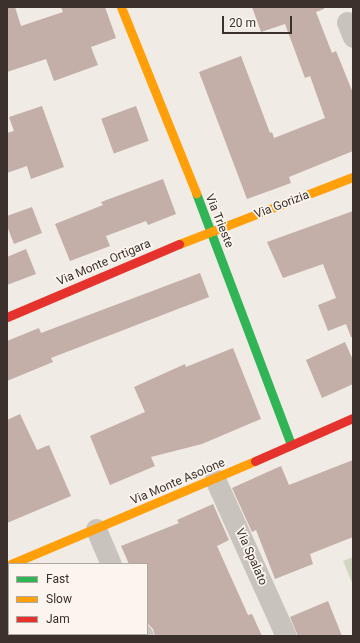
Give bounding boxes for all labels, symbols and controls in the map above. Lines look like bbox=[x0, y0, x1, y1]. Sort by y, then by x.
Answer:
scale bar bbox=[224, 8, 294, 34]
text: 20 m bbox=[229, 16, 256, 30]
street label: Via Gorizia bbox=[253, 188, 311, 222]
street label: Via Trieste bbox=[202, 192, 236, 250]
street label: Via Monte Ortigara bbox=[55, 237, 153, 289]
street label: Via Monte Asolone bbox=[129, 456, 227, 508]
street label: Via Spalato bbox=[232, 526, 270, 588]
legend bbox=[8, 563, 148, 635]
text: Fast bbox=[46, 572, 69, 586]
text: Slow bbox=[46, 592, 72, 606]
text: Jam bbox=[46, 612, 70, 626]

